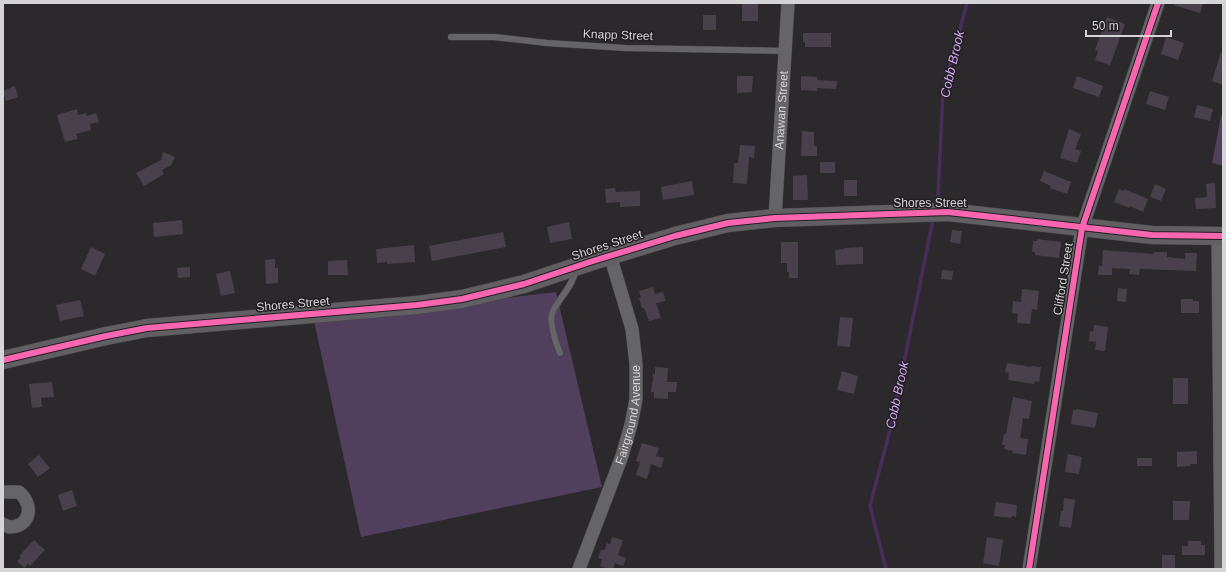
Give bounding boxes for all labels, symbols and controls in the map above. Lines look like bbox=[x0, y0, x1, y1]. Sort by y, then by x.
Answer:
scale bar bbox=[1086, 12, 1171, 38]
text: 50 m bbox=[1092, 19, 1119, 33]
street label: Knapp Street bbox=[583, 27, 654, 43]
water label: Cobb Brook bbox=[937, 27, 967, 99]
street label: Anawan Street bbox=[772, 70, 791, 150]
street label: Shores Street bbox=[893, 196, 967, 210]
street label: Shores Street bbox=[570, 227, 645, 263]
street label: Clifford Street bbox=[1050, 241, 1076, 316]
street label: Shores Street bbox=[256, 294, 331, 314]
water label: Cobb Brook bbox=[883, 358, 912, 430]
street label: Fairground Avenue bbox=[612, 365, 643, 467]

